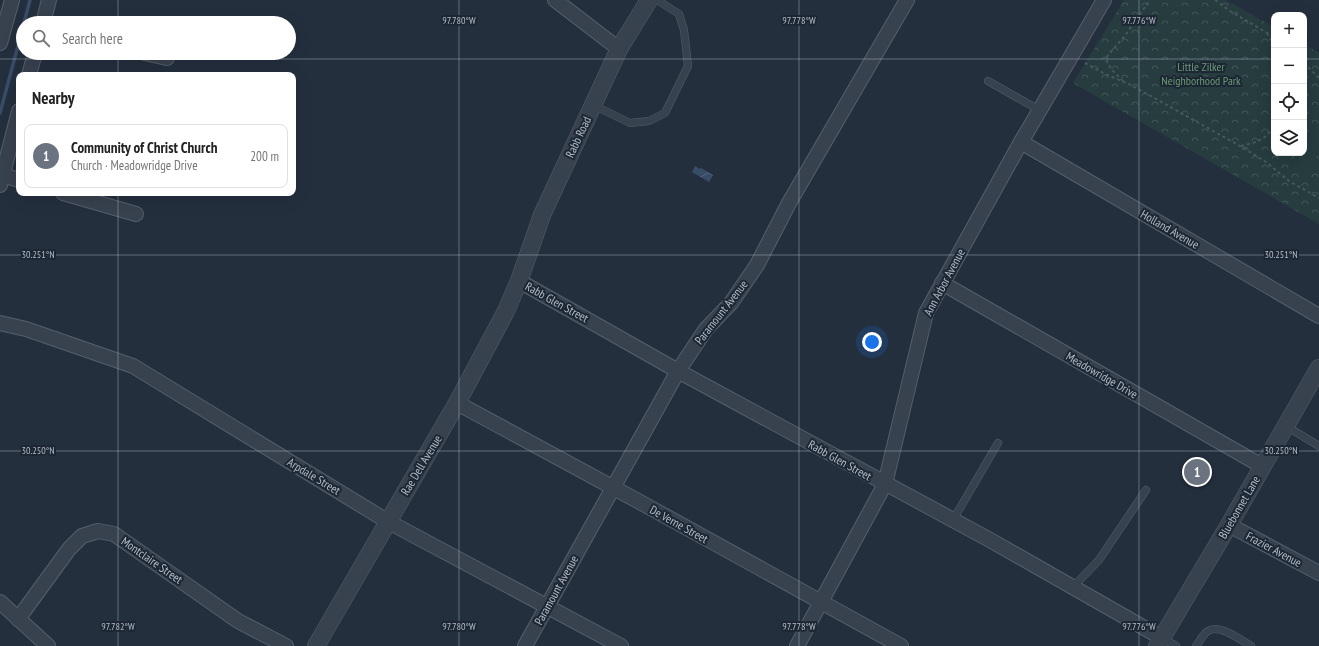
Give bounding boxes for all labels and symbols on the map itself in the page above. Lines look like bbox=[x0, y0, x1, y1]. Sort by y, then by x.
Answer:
text: 97.780°W bbox=[442, 14, 476, 27]
text: 97.778°W bbox=[782, 14, 816, 27]
text: 97.776°W bbox=[1122, 14, 1156, 27]
park label: Little Zilker Neighborhood Park bbox=[1161, 59, 1241, 88]
street label: Rabb Road bbox=[562, 114, 594, 160]
street label: Holland Avenue bbox=[1138, 206, 1202, 252]
street label: Ann Arbor Avenue bbox=[920, 246, 968, 318]
text: 30.251°N bbox=[21, 248, 55, 261]
text: 30.251°N bbox=[1264, 248, 1298, 261]
street label: Paramount Avenue bbox=[691, 277, 751, 347]
street label: Rabb Glen Street bbox=[523, 279, 592, 326]
your location bbox=[862, 332, 882, 352]
street label: Meadowridge Drive bbox=[1063, 348, 1141, 402]
street label: Rae Dell Avenue bbox=[397, 432, 445, 498]
street label: Rabb Glen Street bbox=[806, 437, 875, 484]
text: 30.250°N bbox=[21, 444, 55, 457]
text: 30.250°N bbox=[1264, 444, 1298, 457]
street label: Arpdale Street bbox=[285, 454, 344, 498]
pin: 1 bbox=[1184, 457, 1210, 487]
street label: Bluebonnet Lane bbox=[1215, 473, 1263, 541]
street label: De Verne Street bbox=[647, 502, 711, 546]
street label: Frazier Avenue bbox=[1244, 528, 1304, 570]
street label: Montclaire Street bbox=[118, 533, 186, 587]
street label: Paramount Avenue bbox=[531, 553, 581, 627]
text: 97.782°W bbox=[101, 620, 135, 633]
text: 97.780°W bbox=[442, 620, 476, 633]
text: 97.778°W bbox=[782, 620, 816, 633]
text: 97.776°W bbox=[1122, 620, 1156, 633]

